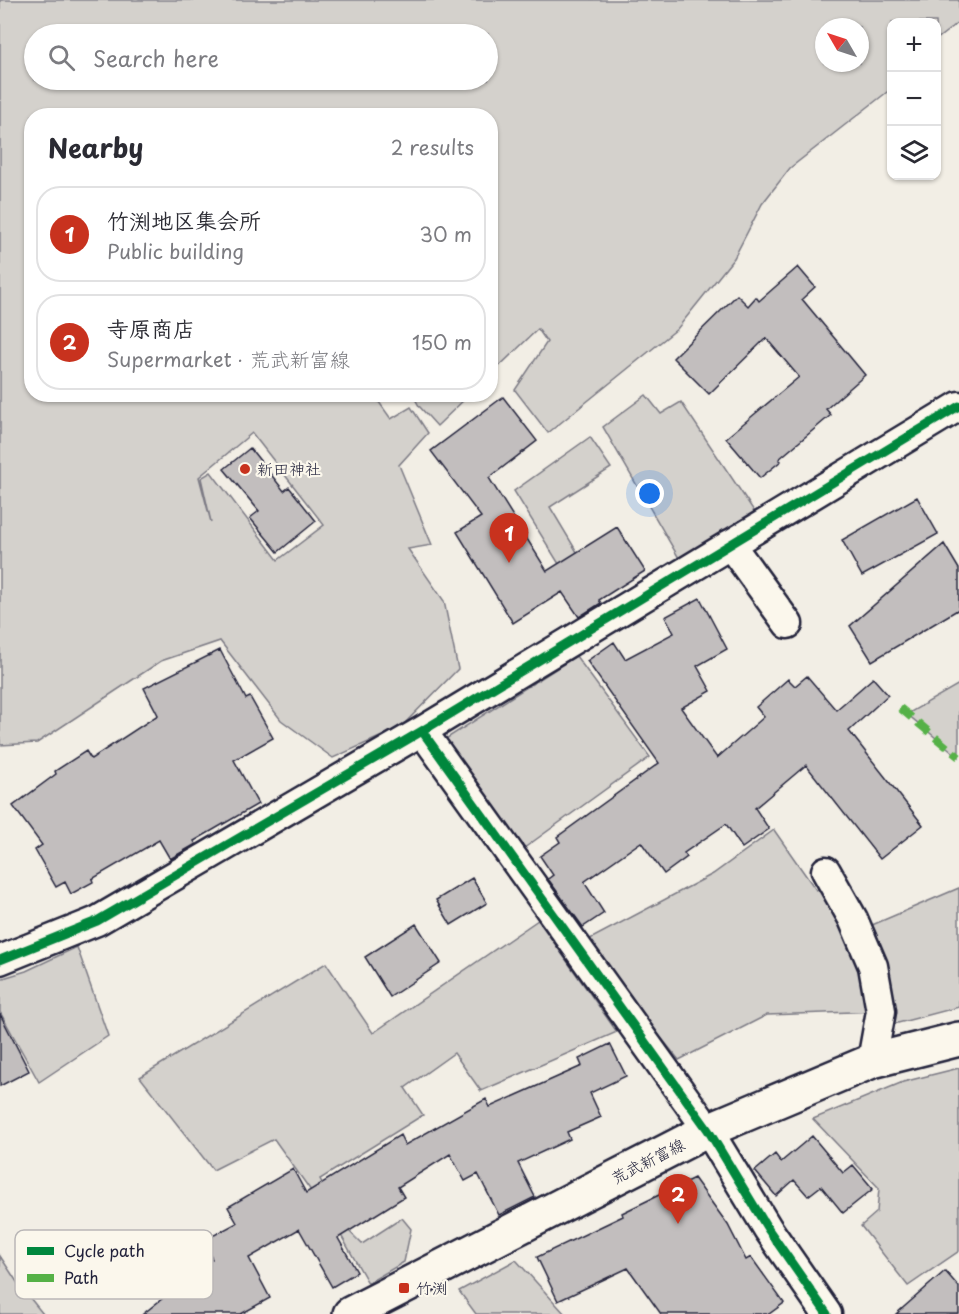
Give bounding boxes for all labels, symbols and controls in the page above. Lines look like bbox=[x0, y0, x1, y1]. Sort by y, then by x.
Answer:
north arrow bbox=[815, 18, 869, 72]
map controls bbox=[887, 18, 941, 180]
button: + bbox=[887, 18, 941, 72]
search box bbox=[24, 24, 498, 90]
icon: search bbox=[45, 41, 78, 74]
text: Search here bbox=[93, 41, 219, 74]
button: − bbox=[887, 72, 941, 126]
button: layers bbox=[887, 126, 941, 180]
text: Nearby bbox=[48, 128, 143, 167]
text: 2 results bbox=[391, 132, 474, 162]
text: 竹渕地区集会所 bbox=[107, 203, 261, 236]
text: 1 bbox=[65, 219, 74, 249]
text: 30 m bbox=[419, 219, 472, 249]
text: Public building bbox=[107, 236, 244, 266]
text: 寺原商店 bbox=[107, 311, 195, 344]
text: 2 bbox=[62, 327, 77, 357]
text: 150 m bbox=[412, 327, 472, 357]
text: Supermarket · 荒武新富線 bbox=[107, 344, 350, 374]
place label: 新田神社 bbox=[257, 456, 321, 480]
marker: 新田神社 bbox=[238, 462, 252, 476]
your location bbox=[635, 479, 664, 508]
pin: 1 bbox=[490, 514, 528, 563]
street label: 荒武新富線 bbox=[606, 1131, 689, 1189]
pin: 2 bbox=[658, 1174, 698, 1224]
legend bbox=[15, 1230, 213, 1299]
text: Cycle path bbox=[64, 1238, 145, 1262]
text: Path bbox=[64, 1265, 99, 1289]
place label: 竹渕 bbox=[416, 1275, 448, 1299]
marker: 竹渕 bbox=[397, 1281, 411, 1295]

